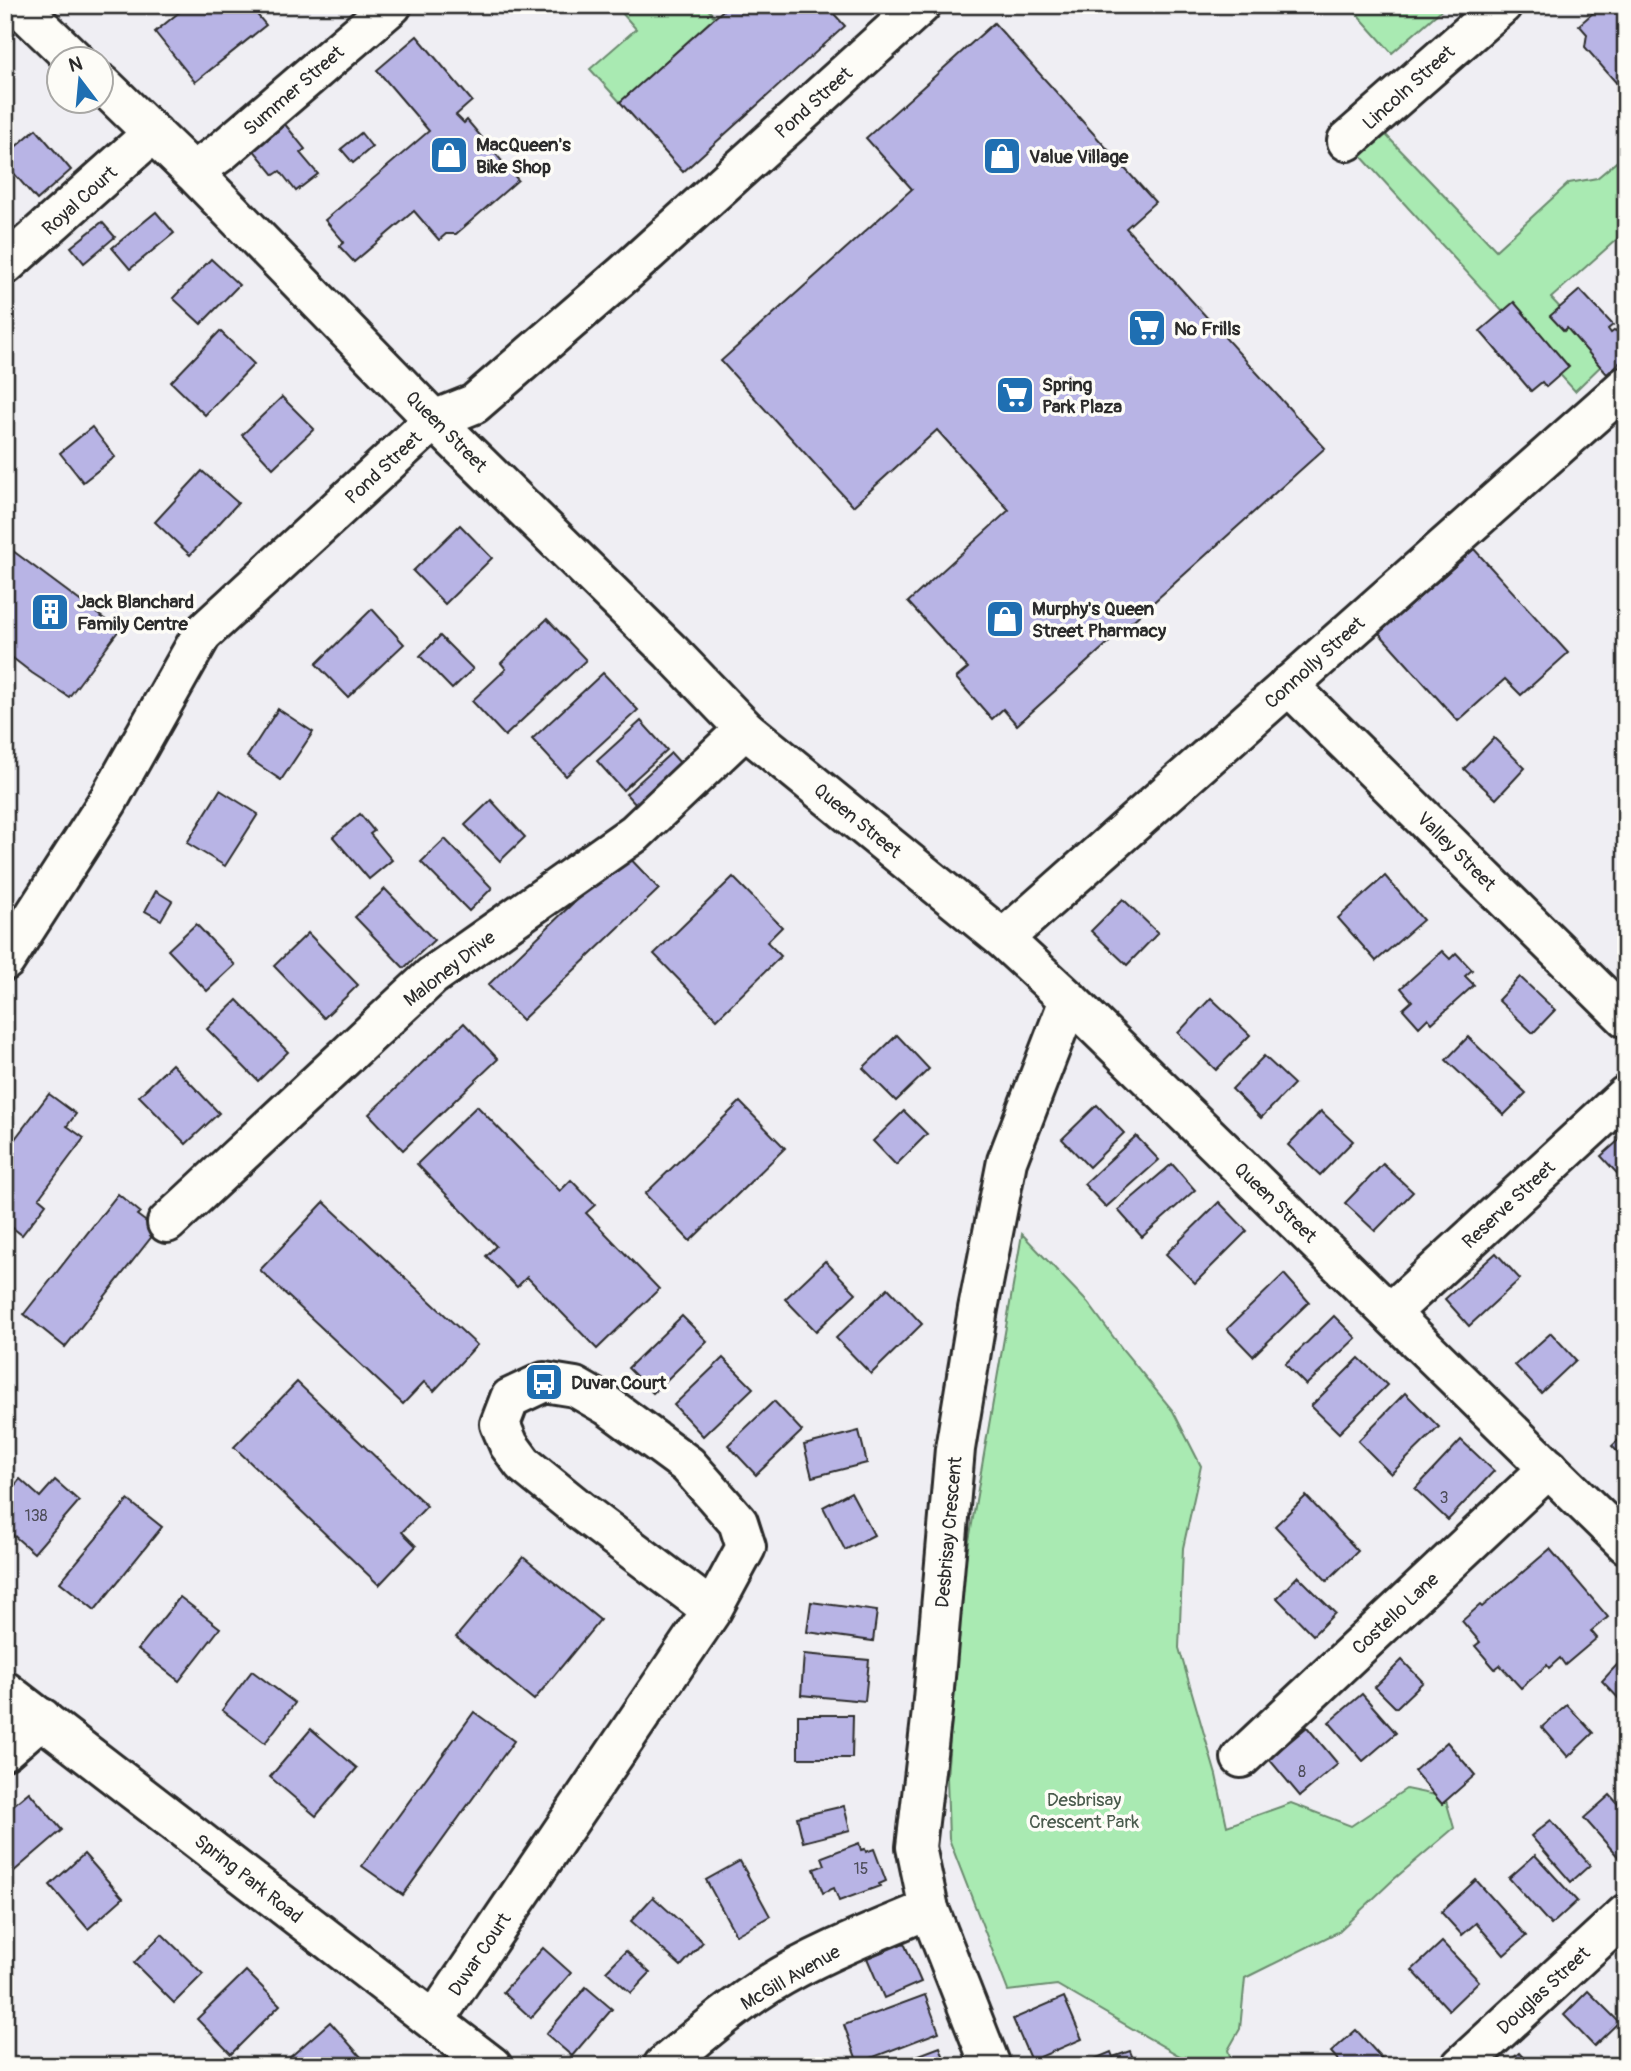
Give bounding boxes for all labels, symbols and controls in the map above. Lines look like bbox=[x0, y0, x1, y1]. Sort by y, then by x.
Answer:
street label: Summer Street bbox=[238, 40, 349, 141]
street label: Lincoln Street bbox=[1358, 40, 1460, 135]
north arrow bbox=[46, 46, 116, 116]
text: N bbox=[66, 51, 85, 78]
street label: Pond Street bbox=[770, 61, 858, 144]
place label: MacQueen's Bike Shop bbox=[476, 133, 571, 179]
shop icon: MacQueen's Bike Shop bbox=[428, 134, 470, 176]
shop icon: Value Village bbox=[981, 135, 1023, 177]
place label: Value Village bbox=[1029, 145, 1129, 169]
street label: Royal Court bbox=[37, 161, 122, 241]
supermarket icon: No Frills bbox=[1126, 307, 1168, 349]
place label: No Frills bbox=[1174, 317, 1241, 341]
place label: Spring Park Plaza bbox=[1042, 373, 1122, 419]
supermarket icon: Spring Park Plaza bbox=[994, 374, 1036, 416]
street label: Queen Street bbox=[400, 386, 492, 478]
street label: Pond Street bbox=[340, 426, 427, 509]
place label: Jack Blanchard Family Centre bbox=[77, 590, 194, 636]
building icon: Jack Blanchard Family Centre bbox=[29, 591, 71, 633]
place label: Murphy's Queen Street Pharmacy bbox=[1032, 597, 1167, 643]
shop icon: Murphy's Queen Street Pharmacy bbox=[984, 598, 1026, 640]
street label: Connolly Street bbox=[1260, 611, 1370, 714]
street label: Queen Street bbox=[809, 778, 906, 864]
street label: Valley Street bbox=[1412, 807, 1501, 897]
street label: Maloney Drive bbox=[399, 925, 501, 1012]
street label: Reserve Street bbox=[1457, 1155, 1560, 1254]
street label: Queen Street bbox=[1229, 1157, 1322, 1248]
bus stop icon: Duvar Court bbox=[523, 1361, 565, 1403]
place label: Duvar Court bbox=[571, 1371, 668, 1395]
street label: Desbrisay Crescent bbox=[930, 1455, 968, 1609]
house number: 3 bbox=[1440, 1488, 1449, 1508]
house number: 138 bbox=[24, 1506, 48, 1526]
street label: Costello Lane bbox=[1347, 1567, 1445, 1660]
house number: 8 bbox=[1298, 1762, 1306, 1782]
park label: Desbrisay Crescent Park bbox=[1029, 1788, 1139, 1834]
street label: Spring Park Road bbox=[189, 1829, 307, 1929]
house number: 15 bbox=[854, 1859, 868, 1879]
street label: Duvar Court bbox=[443, 1908, 517, 2001]
street label: McGill Avenue bbox=[736, 1939, 845, 2016]
street label: Douglas Street bbox=[1492, 1941, 1596, 2040]

